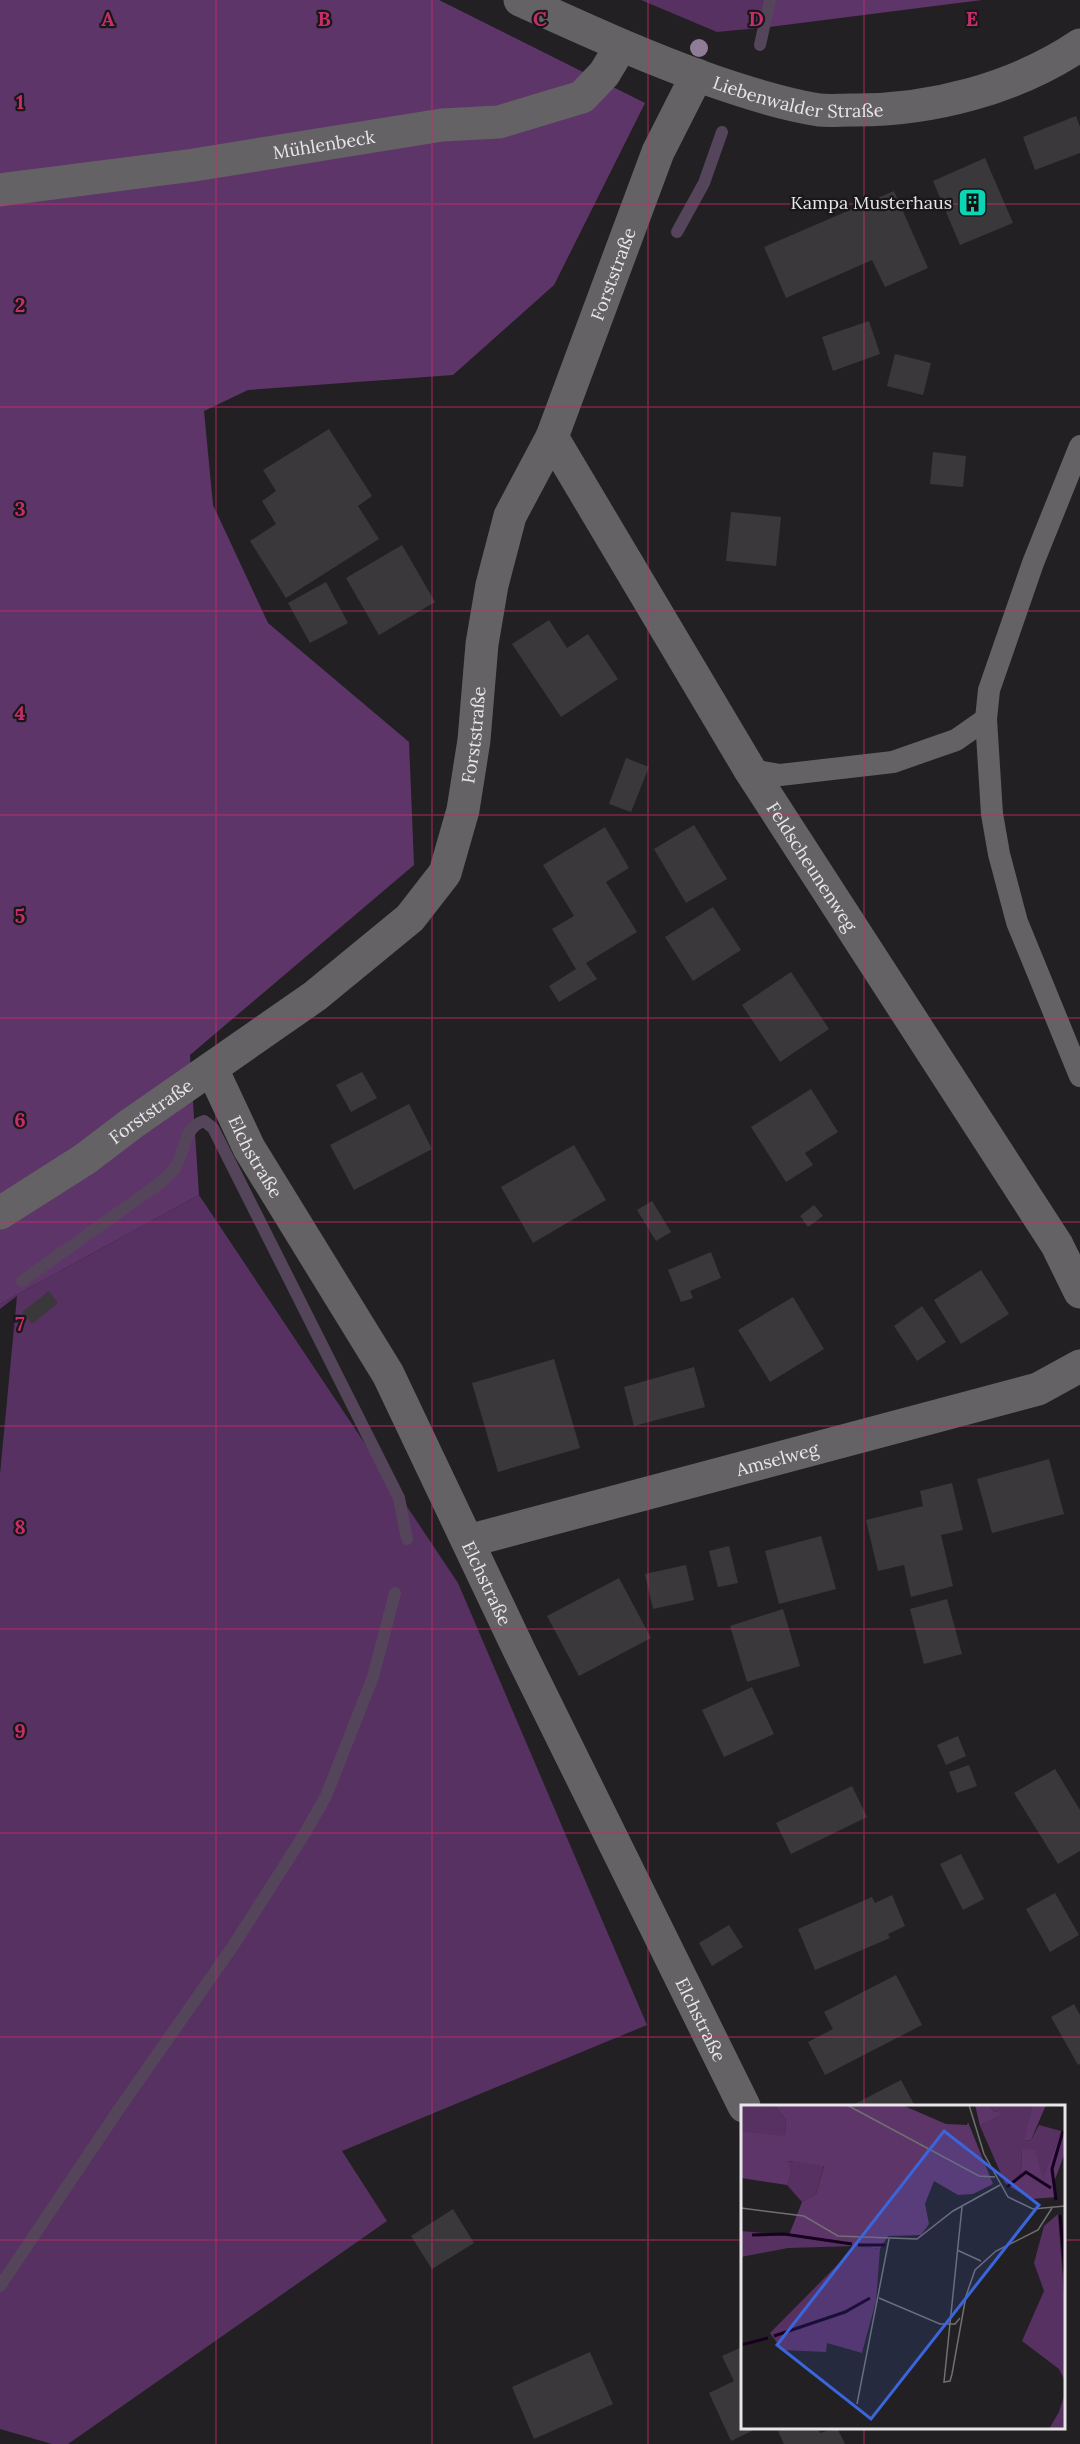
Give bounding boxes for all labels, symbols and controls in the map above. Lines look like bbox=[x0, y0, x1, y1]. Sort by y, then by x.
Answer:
text: A bbox=[101, 6, 115, 31]
text: B bbox=[317, 6, 331, 31]
text: C bbox=[533, 6, 547, 31]
text: D bbox=[748, 6, 764, 31]
text: E bbox=[966, 6, 978, 31]
street label: Liebenwalder Straße bbox=[710, 70, 884, 122]
text: 1 bbox=[16, 89, 24, 114]
street label: Mühlenbeck bbox=[271, 124, 377, 164]
building icon: Kampa Musterhaus bbox=[957, 186, 989, 218]
place label: Kampa Musterhaus bbox=[790, 191, 952, 214]
street label: Forststraße bbox=[585, 224, 641, 324]
text: 2 bbox=[15, 292, 25, 317]
text: 3 bbox=[14, 496, 26, 521]
street label: Forststraße bbox=[456, 685, 490, 785]
text: 4 bbox=[15, 700, 26, 725]
street label: Feldscheunenweg bbox=[762, 797, 863, 936]
text: 5 bbox=[15, 903, 26, 928]
street label: Forststraße bbox=[104, 1073, 197, 1148]
text: 6 bbox=[14, 1107, 26, 1132]
street label: Elchstraße bbox=[224, 1112, 288, 1202]
text: 7 bbox=[15, 1311, 25, 1336]
street label: Amselweg bbox=[733, 1436, 822, 1481]
text: 8 bbox=[14, 1514, 26, 1539]
street label: Elchstraße bbox=[457, 1537, 517, 1629]
text: 9 bbox=[14, 1718, 26, 1743]
street label: Elchstraße bbox=[671, 1974, 732, 2065]
inset map bbox=[741, 2105, 1065, 2429]

